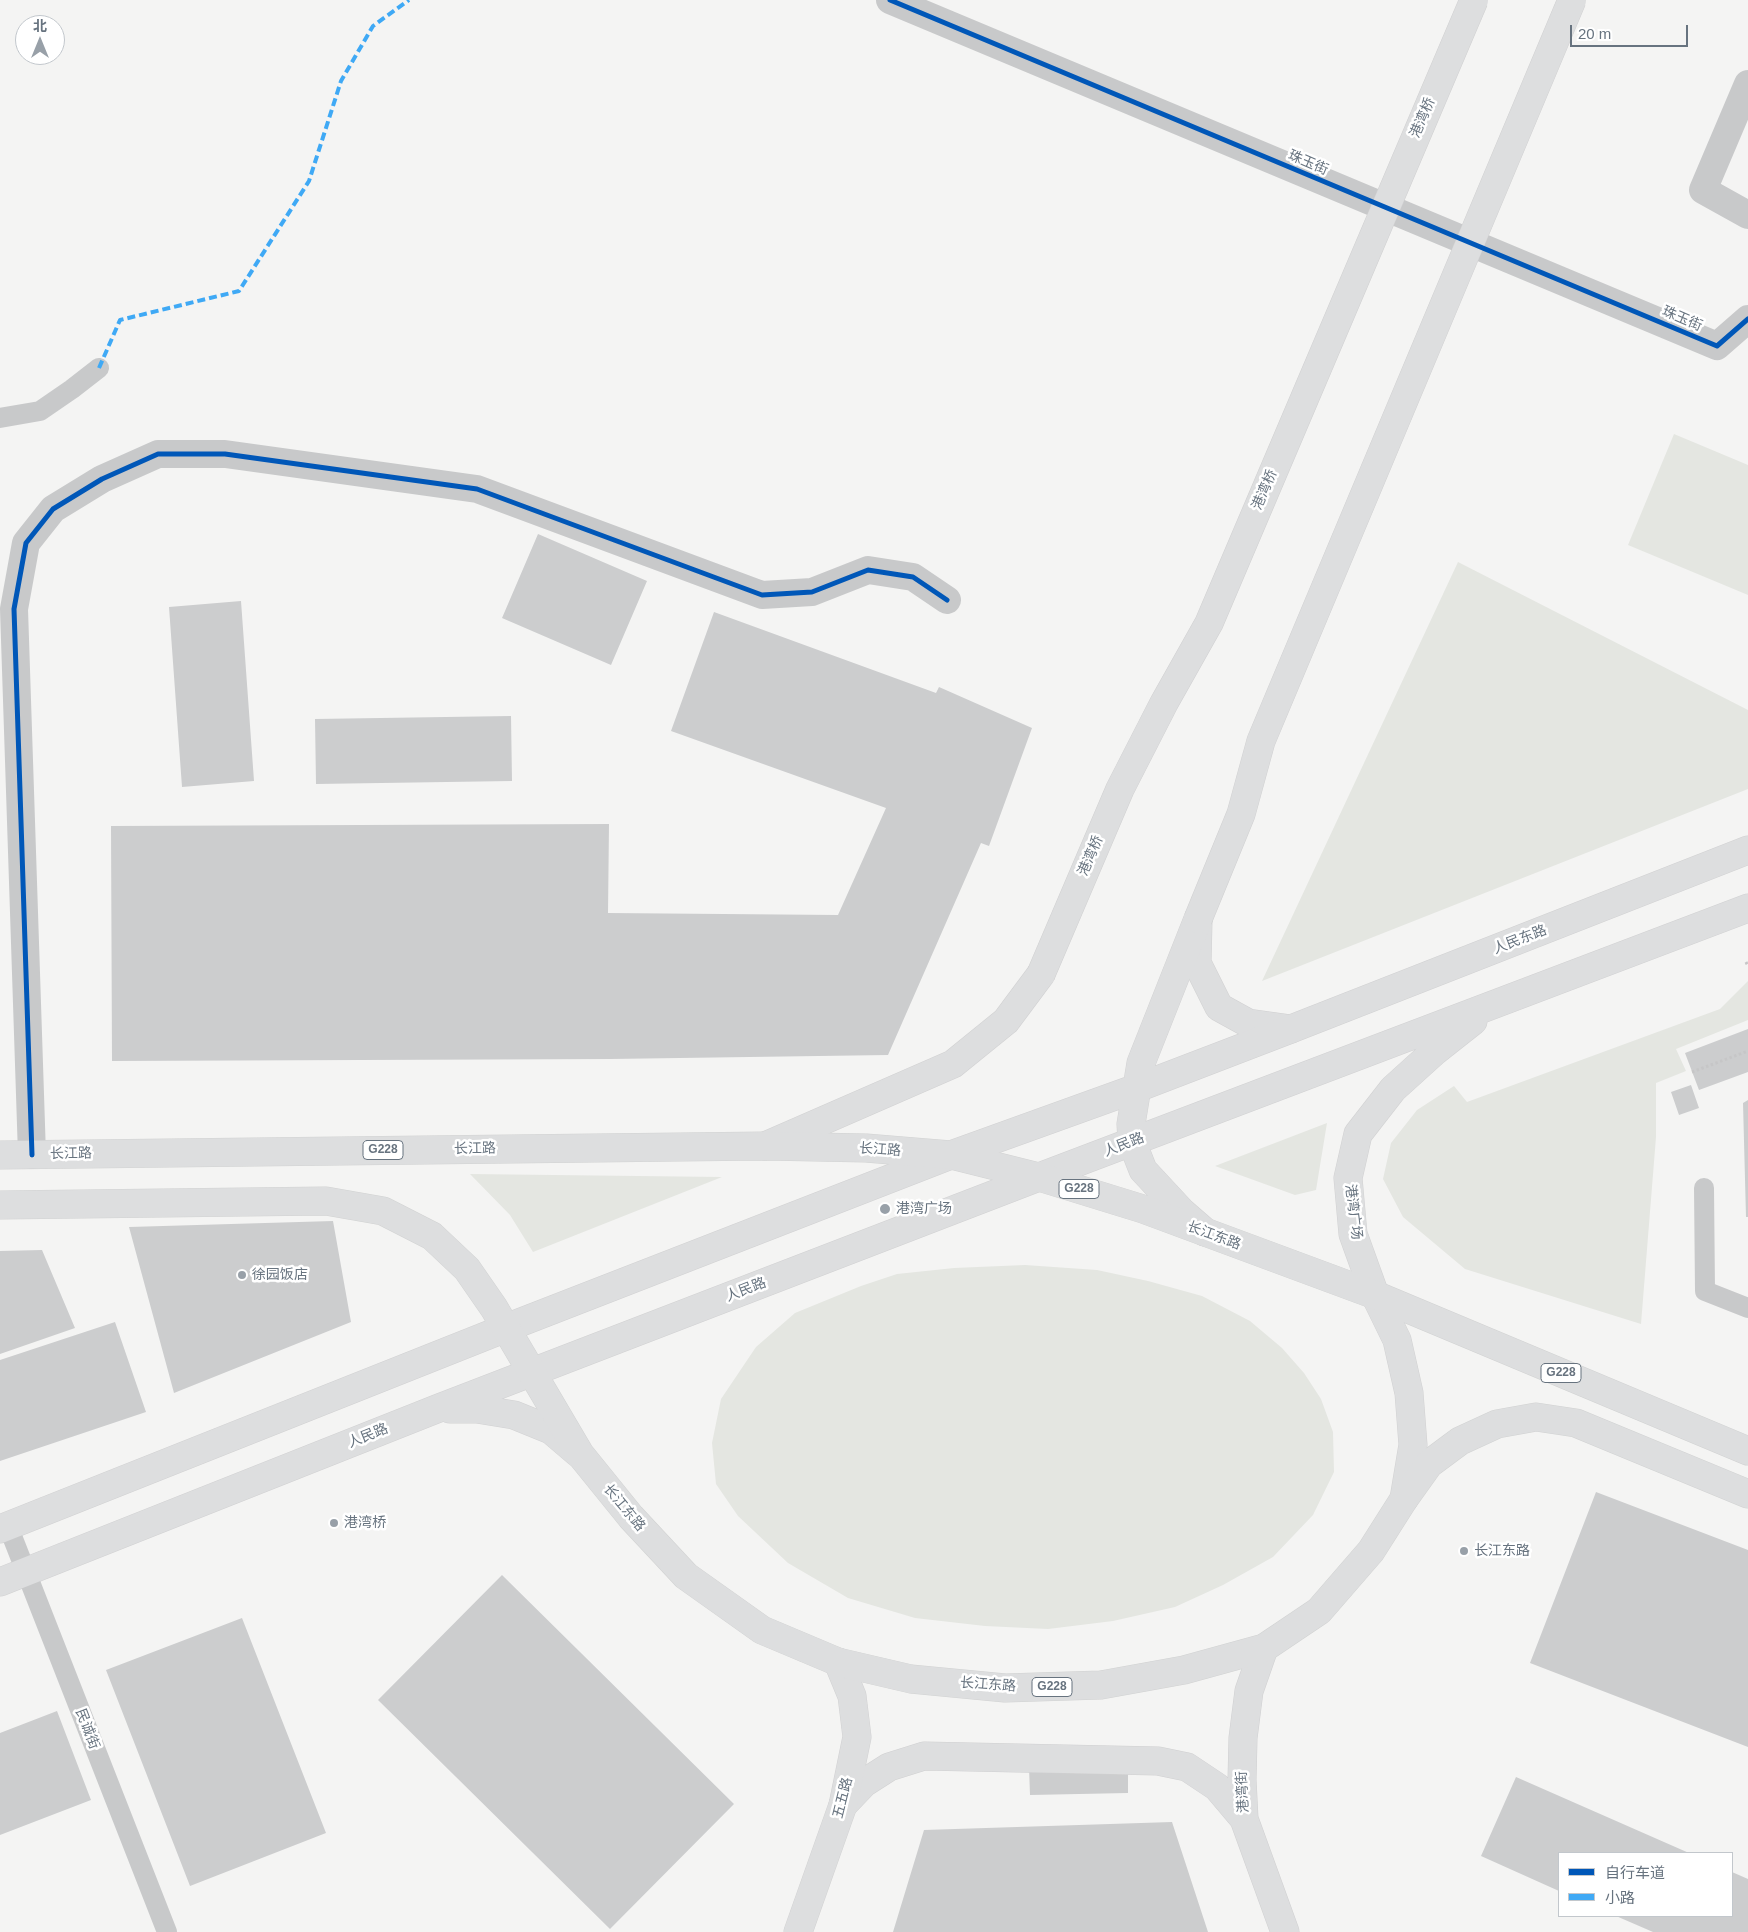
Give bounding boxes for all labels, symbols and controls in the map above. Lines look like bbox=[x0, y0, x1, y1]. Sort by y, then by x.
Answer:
north arrow bbox=[15, 15, 65, 65]
scale bar bbox=[1573, 15, 1690, 47]
text: 北 bbox=[33, 18, 47, 34]
text: 20 m bbox=[1578, 25, 1611, 42]
street label: 港湾桥 bbox=[1407, 95, 1439, 141]
street label: 珠玉街 bbox=[1285, 147, 1331, 179]
street label: 珠玉街 bbox=[1659, 303, 1705, 335]
street label: 港湾桥 bbox=[1249, 467, 1281, 513]
street label: 港湾桥 bbox=[1075, 833, 1107, 879]
street label: 人民东路 bbox=[1491, 922, 1549, 958]
street label: 人民路 bbox=[1101, 1130, 1147, 1160]
road number: G228 bbox=[363, 1140, 403, 1160]
street label: 长江路 bbox=[454, 1140, 496, 1158]
street label: 长江路 bbox=[858, 1140, 902, 1160]
street label: 长江路 bbox=[50, 1145, 92, 1163]
road number: G228 bbox=[1059, 1180, 1099, 1198]
street label: 港湾广场 bbox=[1341, 1183, 1365, 1241]
place label: 港湾广场 bbox=[896, 1201, 952, 1217]
marker: 港湾广场 bbox=[878, 1202, 892, 1216]
street label: 长江东路 bbox=[1185, 1219, 1243, 1253]
place label: 徐园饭店 bbox=[252, 1267, 308, 1283]
marker: 徐园饭店 bbox=[236, 1269, 248, 1281]
street label: 人民路 bbox=[723, 1275, 769, 1305]
road number: G228 bbox=[1541, 1364, 1581, 1382]
street label: 人民路 bbox=[345, 1420, 391, 1452]
street label: 长江东路 bbox=[600, 1481, 648, 1535]
place label: 港湾桥 bbox=[344, 1515, 386, 1531]
marker: 港湾桥 bbox=[328, 1517, 340, 1529]
place label: 长江东路 bbox=[1474, 1543, 1530, 1559]
marker: 长江东路 bbox=[1458, 1545, 1470, 1557]
street label: 长江东路 bbox=[959, 1675, 1017, 1695]
road number: G228 bbox=[1032, 1678, 1072, 1696]
street label: 民诚街 bbox=[72, 1706, 102, 1752]
street label: 港湾街 bbox=[1234, 1771, 1252, 1813]
street label: 五五路 bbox=[830, 1776, 856, 1820]
legend bbox=[1558, 1852, 1733, 1917]
text: 自行车道 bbox=[1605, 1864, 1665, 1881]
text: 小路 bbox=[1605, 1889, 1635, 1906]

